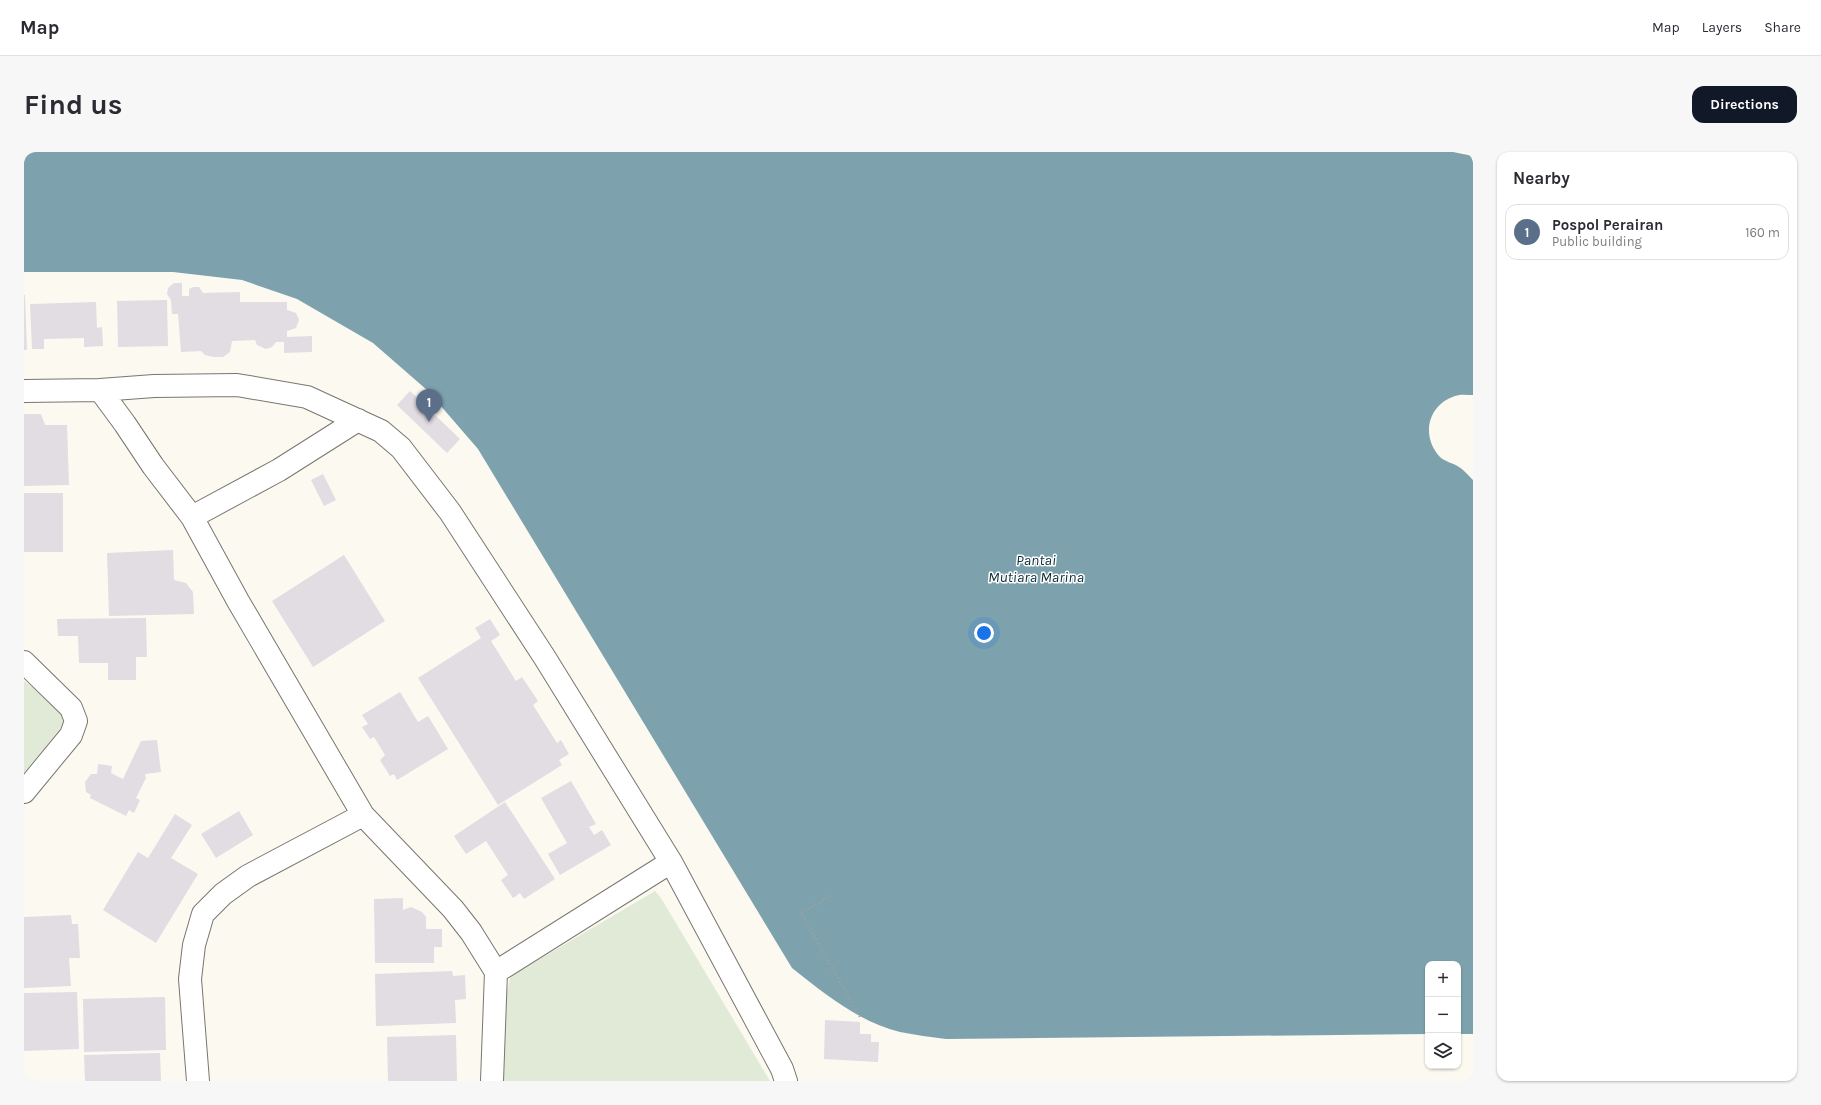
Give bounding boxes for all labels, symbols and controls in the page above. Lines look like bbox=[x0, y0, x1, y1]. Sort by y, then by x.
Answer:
text: Map bbox=[20, 17, 59, 39]
text: Map bbox=[1652, 19, 1680, 36]
text: Layers bbox=[1702, 19, 1742, 36]
text: Share bbox=[1764, 19, 1801, 36]
button: Directions bbox=[1692, 86, 1797, 123]
text: Find us bbox=[24, 88, 123, 121]
text: Nearby bbox=[1513, 168, 1570, 188]
text: Pospol Perairan bbox=[1552, 216, 1663, 234]
text: 1 bbox=[1525, 225, 1529, 240]
text: 160 m bbox=[1745, 225, 1780, 240]
text: Public building bbox=[1552, 234, 1642, 249]
pin: 1 bbox=[416, 389, 442, 422]
water label: Pantai Mutiara Marina bbox=[988, 551, 1084, 586]
your location bbox=[974, 623, 994, 643]
map controls bbox=[1425, 961, 1461, 1069]
button: + bbox=[1425, 961, 1461, 997]
button: − bbox=[1425, 997, 1461, 1033]
button: layers bbox=[1425, 1033, 1461, 1069]

